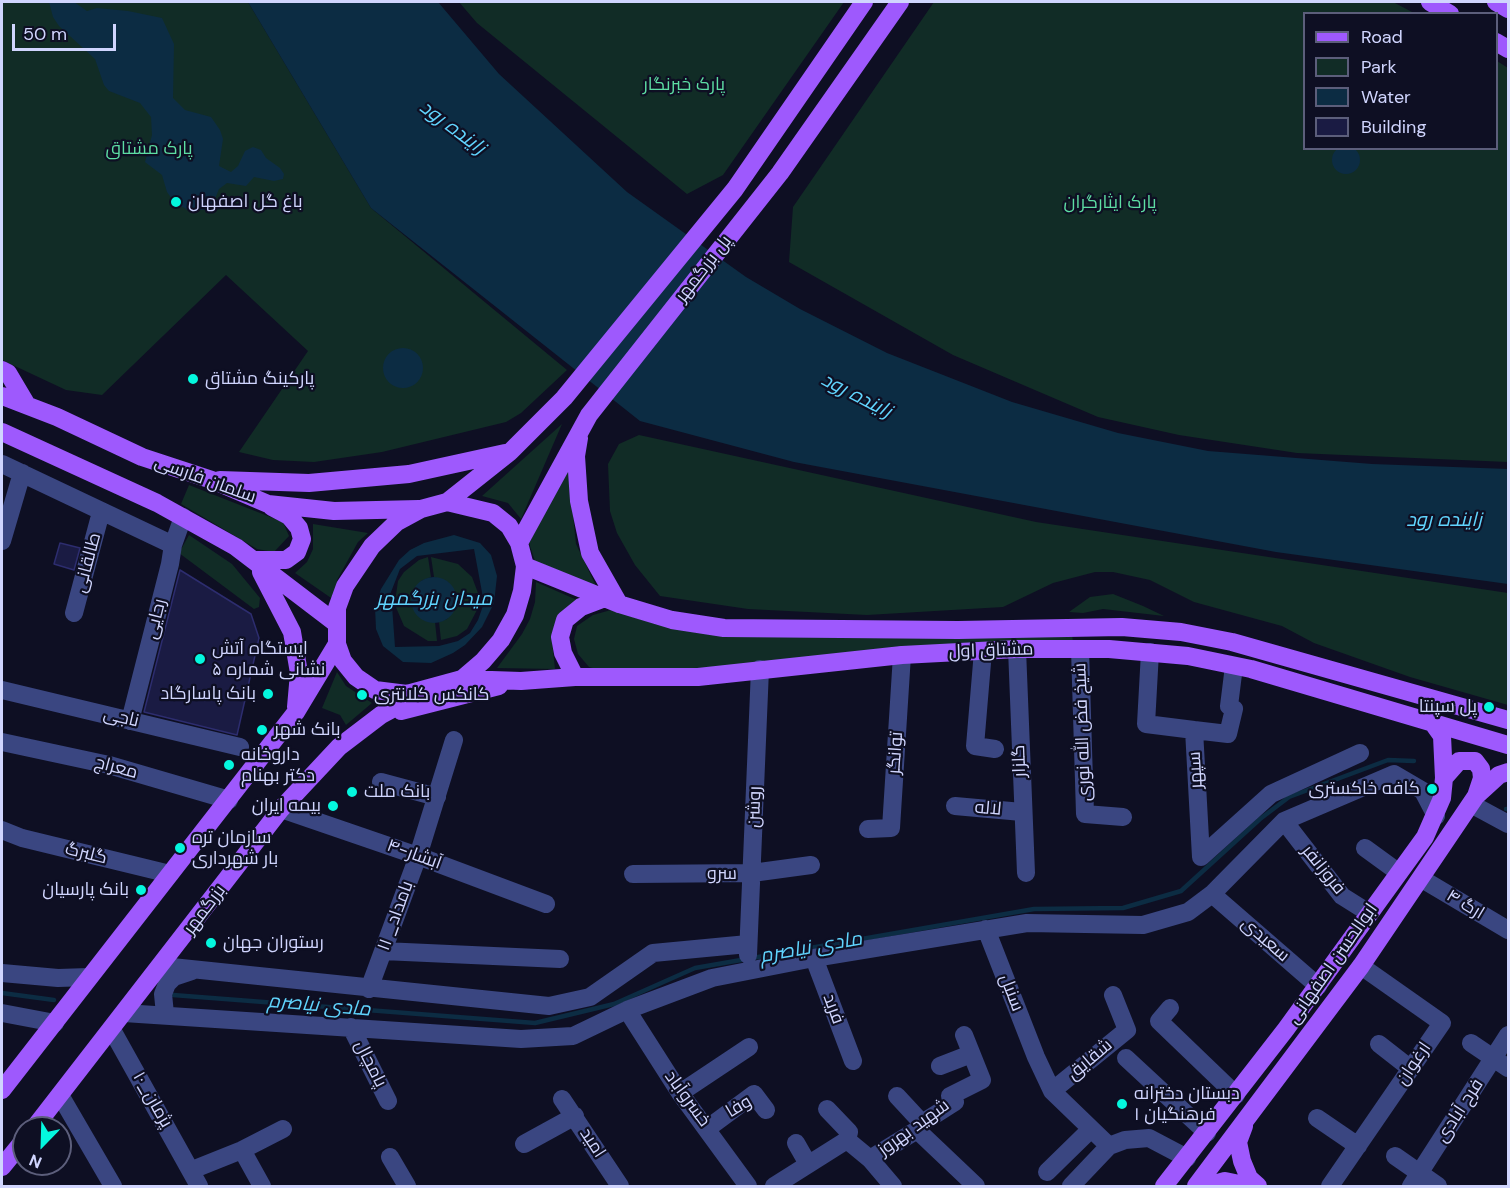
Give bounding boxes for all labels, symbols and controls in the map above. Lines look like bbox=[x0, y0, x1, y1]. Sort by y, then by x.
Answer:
scale bar bbox=[15, 12, 118, 50]
legend bbox=[1303, 12, 1498, 150]
text: 50 m bbox=[23, 22, 67, 46]
text: Road bbox=[1361, 25, 1403, 49]
text: Park bbox=[1361, 55, 1397, 79]
park label: پارک خبرنگار bbox=[643, 74, 725, 96]
text: Water bbox=[1361, 85, 1411, 109]
water label: زاینده رود bbox=[415, 96, 489, 160]
text: Building bbox=[1361, 115, 1426, 139]
park label: پارک مشتاق bbox=[106, 138, 192, 160]
place label: باغ گل اصفهان bbox=[188, 191, 303, 213]
park label: پارک ایثارگران bbox=[1063, 192, 1157, 214]
marker: باغ گل اصفهان bbox=[169, 195, 183, 209]
street label: پل بزرگمهر bbox=[671, 231, 737, 307]
place label: پارکینگ مشتاق bbox=[205, 368, 314, 390]
water label: زاینده رود bbox=[817, 368, 895, 424]
marker: پارکینگ مشتاق bbox=[186, 372, 200, 386]
street label: سلمان فارسی bbox=[151, 452, 259, 508]
water label: زاینده رود bbox=[1406, 509, 1482, 533]
street label: طالقانی bbox=[70, 531, 106, 595]
water label: میدان بزرگمهر bbox=[376, 588, 492, 612]
street label: رجایی bbox=[141, 597, 171, 641]
place label: ایستگاه آتش نشانی شماره ۵ bbox=[212, 638, 325, 680]
street label: مشتاق اول bbox=[948, 639, 1034, 663]
marker: ایستگاه آتش نشانی شماره ۵ bbox=[193, 652, 207, 666]
street label: شیخ فض الله نوری bbox=[1070, 662, 1096, 802]
place label: بانک پاسارگاد bbox=[160, 683, 256, 705]
place label: کانکس کلانتری bbox=[374, 684, 489, 706]
marker: بانک پاسارگاد bbox=[261, 687, 275, 701]
marker: کانکس کلانتری bbox=[355, 688, 369, 702]
place label: پل سپنتا bbox=[1419, 696, 1477, 718]
marker: پل سپنتا bbox=[1482, 700, 1496, 714]
street label: ناجی bbox=[101, 703, 141, 733]
place label: بانک شهر bbox=[274, 719, 341, 741]
marker: بانک شهر bbox=[255, 723, 269, 737]
street label: توانگر bbox=[884, 731, 908, 775]
place label: داروخانه دکتر بهنام bbox=[241, 744, 315, 786]
street label: گلزار bbox=[1009, 744, 1031, 778]
street label: سپهر bbox=[1184, 751, 1208, 789]
street label: معراج bbox=[92, 752, 140, 784]
marker: داروخانه دکتر بهنام bbox=[222, 758, 236, 772]
place label: کافه خاکستری bbox=[1308, 778, 1420, 800]
place label: بانک ملت bbox=[364, 781, 430, 803]
marker: کافه خاکستری bbox=[1425, 782, 1439, 796]
marker: بانک ملت bbox=[345, 785, 359, 799]
street label: روشن bbox=[743, 786, 767, 828]
place label: بیمه ایران bbox=[252, 795, 321, 817]
street label: لاله bbox=[974, 797, 1002, 821]
marker: بیمه ایران bbox=[326, 799, 340, 813]
place label: سازمان تره بار شهرداری bbox=[192, 827, 278, 870]
street label: ۴-آبشار bbox=[384, 835, 444, 875]
street label: گلبرگ bbox=[63, 838, 109, 870]
marker: سازمان تره بار شهرداری bbox=[173, 841, 187, 855]
street label: فروزانفر bbox=[1297, 841, 1349, 899]
street label: سرو bbox=[707, 863, 737, 885]
street label: ۱۱ _بامداد bbox=[373, 878, 419, 954]
place label: بانک پارسیان bbox=[42, 879, 129, 901]
street label: بزرگمهر bbox=[179, 881, 231, 939]
marker: بانک پارسیان bbox=[134, 883, 148, 897]
street label: ارگ ۴ bbox=[1442, 885, 1488, 925]
street label: ابوالحسن اصفهانی bbox=[1283, 900, 1383, 1028]
street label: سعیدی bbox=[1236, 913, 1294, 967]
water label: مادی نیاصرم bbox=[758, 927, 864, 969]
place label: رستوران جهان bbox=[223, 932, 324, 954]
marker: رستوران جهان bbox=[204, 936, 218, 950]
street label: سنبل bbox=[994, 971, 1028, 1015]
water label: مادی نیاصرم bbox=[266, 990, 372, 1022]
street label: فرید bbox=[818, 991, 848, 1027]
street label: شقایق bbox=[1063, 1035, 1117, 1085]
street label: پامچال bbox=[349, 1037, 391, 1091]
street label: ارغوان bbox=[1392, 1038, 1436, 1090]
street label: خسروآباد bbox=[659, 1067, 715, 1131]
street label: ۱۰_پژمان bbox=[127, 1068, 177, 1132]
street label: فرح آبادی bbox=[1432, 1075, 1488, 1147]
place label: دبستان دخترانه فرهنگیان ۱ bbox=[1134, 1083, 1240, 1126]
street label: وفا bbox=[722, 1091, 756, 1123]
street label: شهید بهروز bbox=[874, 1095, 954, 1161]
marker: دبستان دخترانه فرهنگیان ۱ bbox=[1115, 1097, 1129, 1111]
north arrow bbox=[12, 1116, 72, 1176]
street label: امید bbox=[574, 1124, 610, 1162]
text: N bbox=[26, 1149, 45, 1173]

